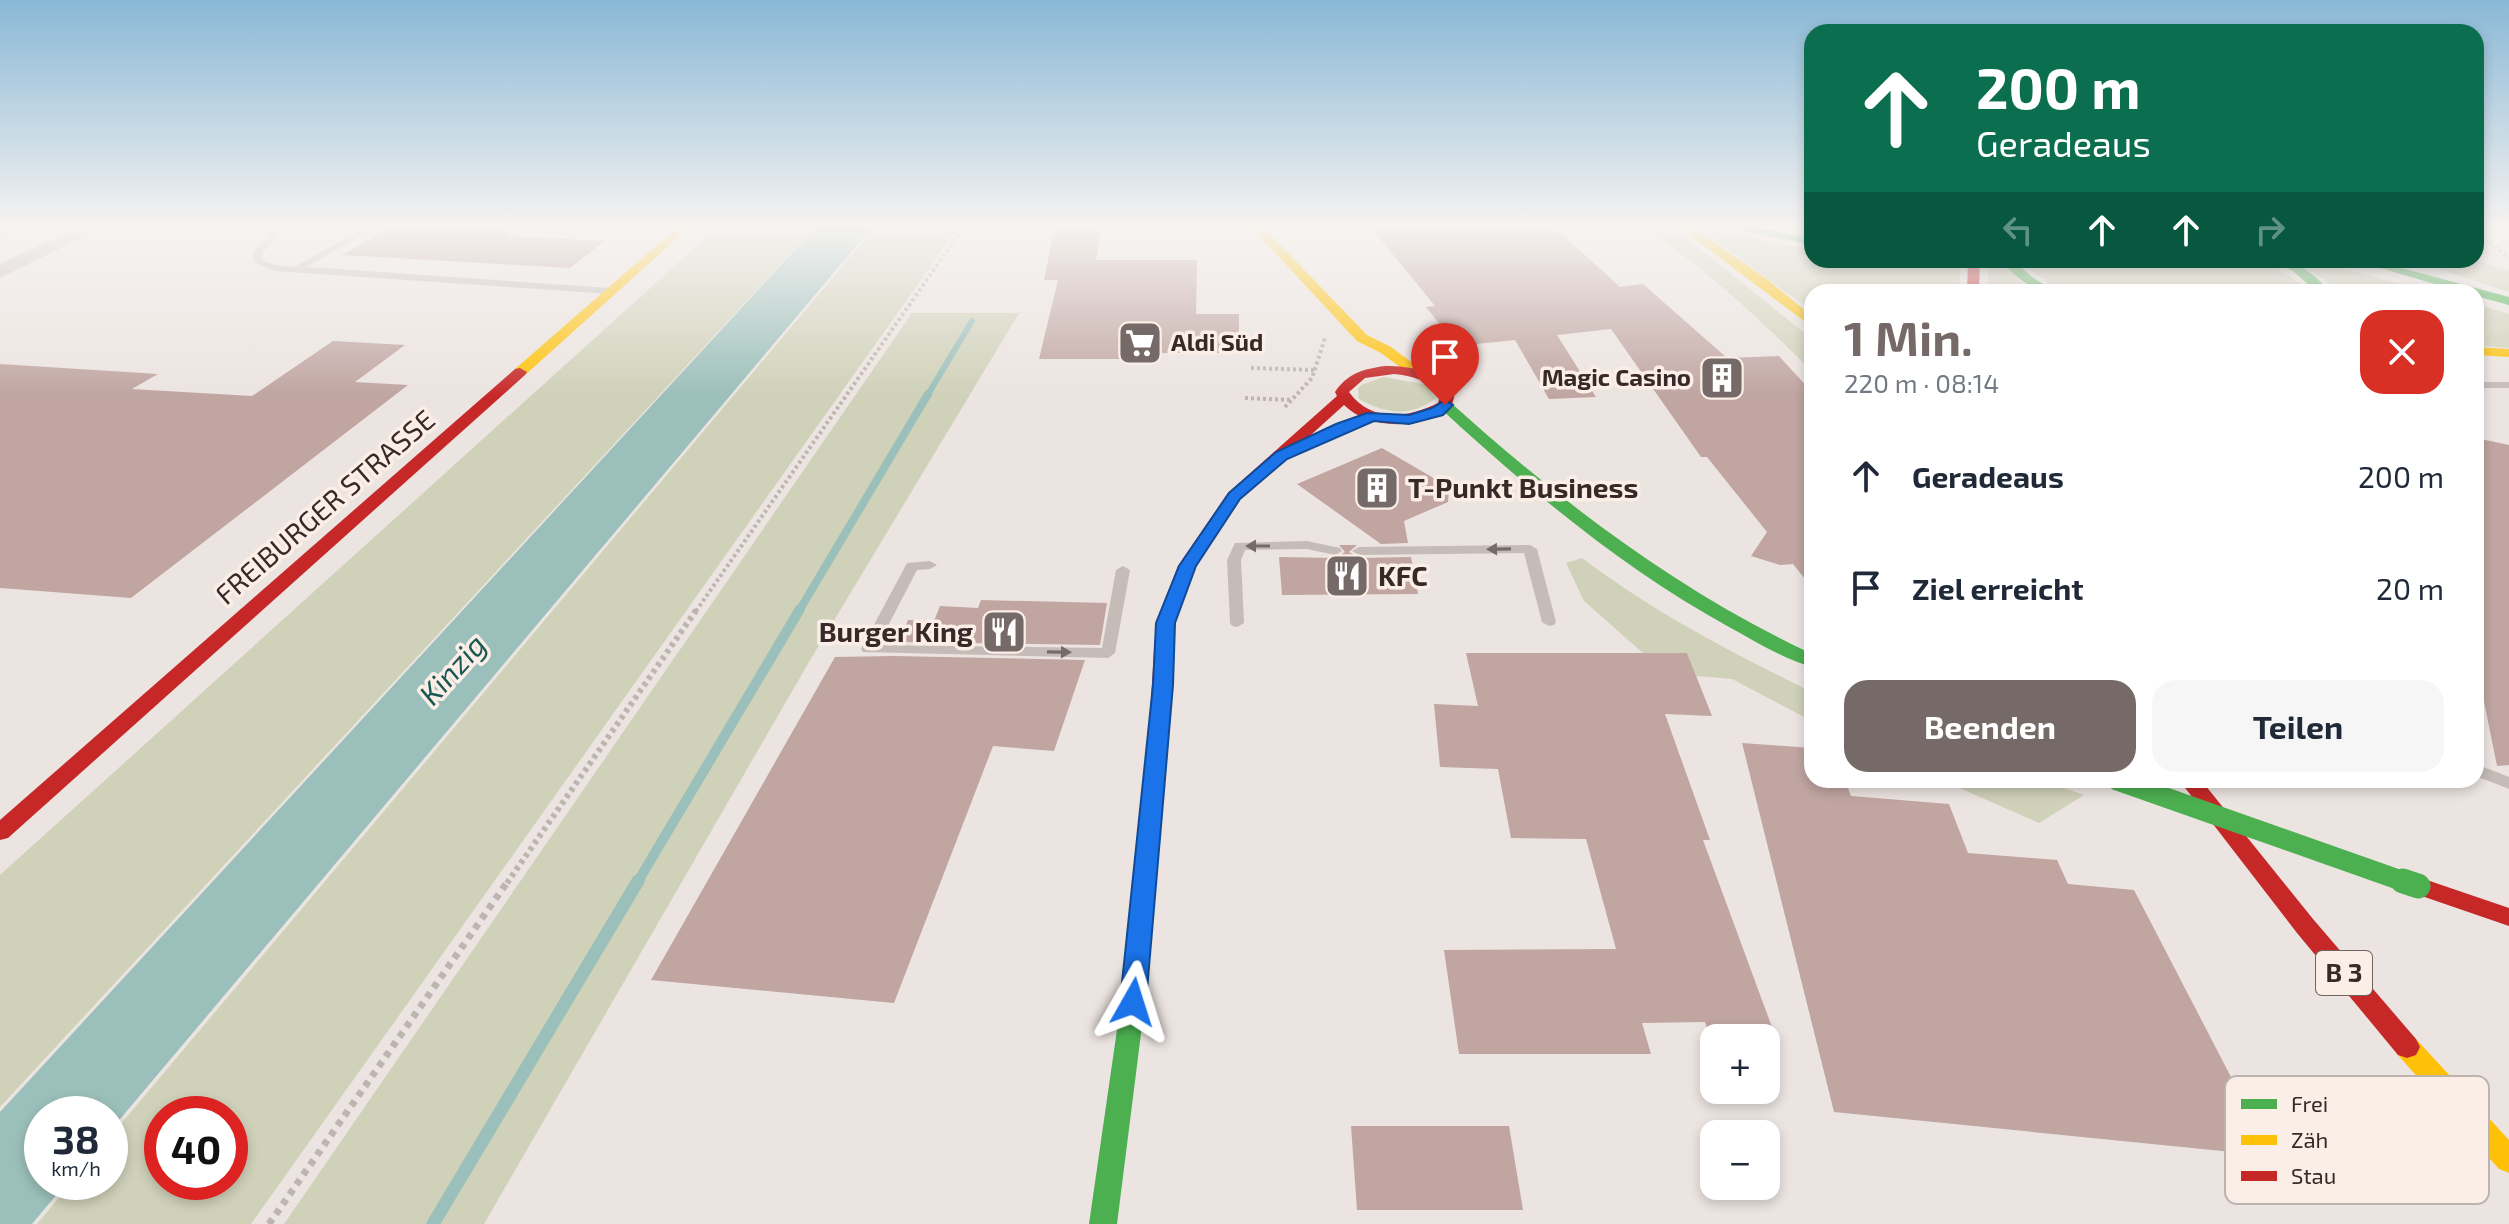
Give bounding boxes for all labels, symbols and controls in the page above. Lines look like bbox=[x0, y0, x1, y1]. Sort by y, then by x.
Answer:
text: 200 m bbox=[1976, 53, 2141, 120]
icon: ahead bbox=[1844, 56, 1948, 160]
text: Geradeaus bbox=[1976, 121, 2151, 164]
icon: left bbox=[1996, 208, 2040, 252]
icon: ahead bbox=[2080, 208, 2124, 252]
icon: ahead bbox=[2164, 208, 2208, 252]
icon: right bbox=[2248, 208, 2292, 252]
text: 1 Min. bbox=[1844, 308, 1973, 366]
button: close bbox=[2360, 310, 2444, 394]
supermarket icon: Aldi Süd bbox=[1116, 319, 1164, 367]
pin bbox=[1411, 323, 1479, 405]
place label: Aldi Süd bbox=[1171, 327, 1263, 356]
icon: arrive bbox=[1423, 335, 1467, 379]
building icon: Magic Casino bbox=[1698, 354, 1746, 402]
place label: Magic Casino bbox=[1542, 362, 1691, 391]
text: 220 m · 08:14 bbox=[1844, 367, 1999, 398]
street label: FREIBURGER STRASSE bbox=[208, 402, 441, 611]
icon: ahead bbox=[1844, 454, 1888, 498]
text: Geradeaus bbox=[1912, 458, 2064, 494]
text: 200 m bbox=[2358, 458, 2444, 494]
building icon: T-Punkt Business bbox=[1353, 464, 1401, 512]
place label: T-Punkt Business bbox=[1408, 470, 1638, 504]
one-way arrow bbox=[1245, 540, 1270, 552]
one-way arrow bbox=[1486, 543, 1511, 556]
restaurant icon: KFC bbox=[1323, 552, 1371, 600]
place label: KFC bbox=[1378, 558, 1428, 592]
icon: arrive bbox=[1844, 566, 1888, 610]
text: Ziel erreicht bbox=[1912, 570, 2084, 606]
text: 20 m bbox=[2376, 570, 2444, 606]
restaurant icon: Burger King bbox=[980, 608, 1028, 656]
place label: Burger King bbox=[819, 614, 973, 648]
water label: Kinzig bbox=[411, 626, 492, 711]
one-way arrow bbox=[1047, 646, 1072, 659]
button: Beenden bbox=[1844, 680, 2136, 772]
button: Teilen bbox=[2152, 680, 2444, 772]
road number: B 3 bbox=[2316, 951, 2372, 995]
position arrow bbox=[1091, 960, 1175, 1044]
map controls bbox=[1700, 1024, 1780, 1200]
button: + bbox=[1700, 1024, 1780, 1104]
legend bbox=[2225, 1076, 2489, 1204]
text: Frei bbox=[2291, 1090, 2328, 1116]
speed limit sign: 40 bbox=[144, 1096, 248, 1200]
text: 38 bbox=[52, 1114, 100, 1162]
button: − bbox=[1700, 1120, 1780, 1200]
text: Zäh bbox=[2291, 1126, 2328, 1152]
text: km/h bbox=[51, 1156, 101, 1180]
text: Stau bbox=[2291, 1162, 2336, 1188]

